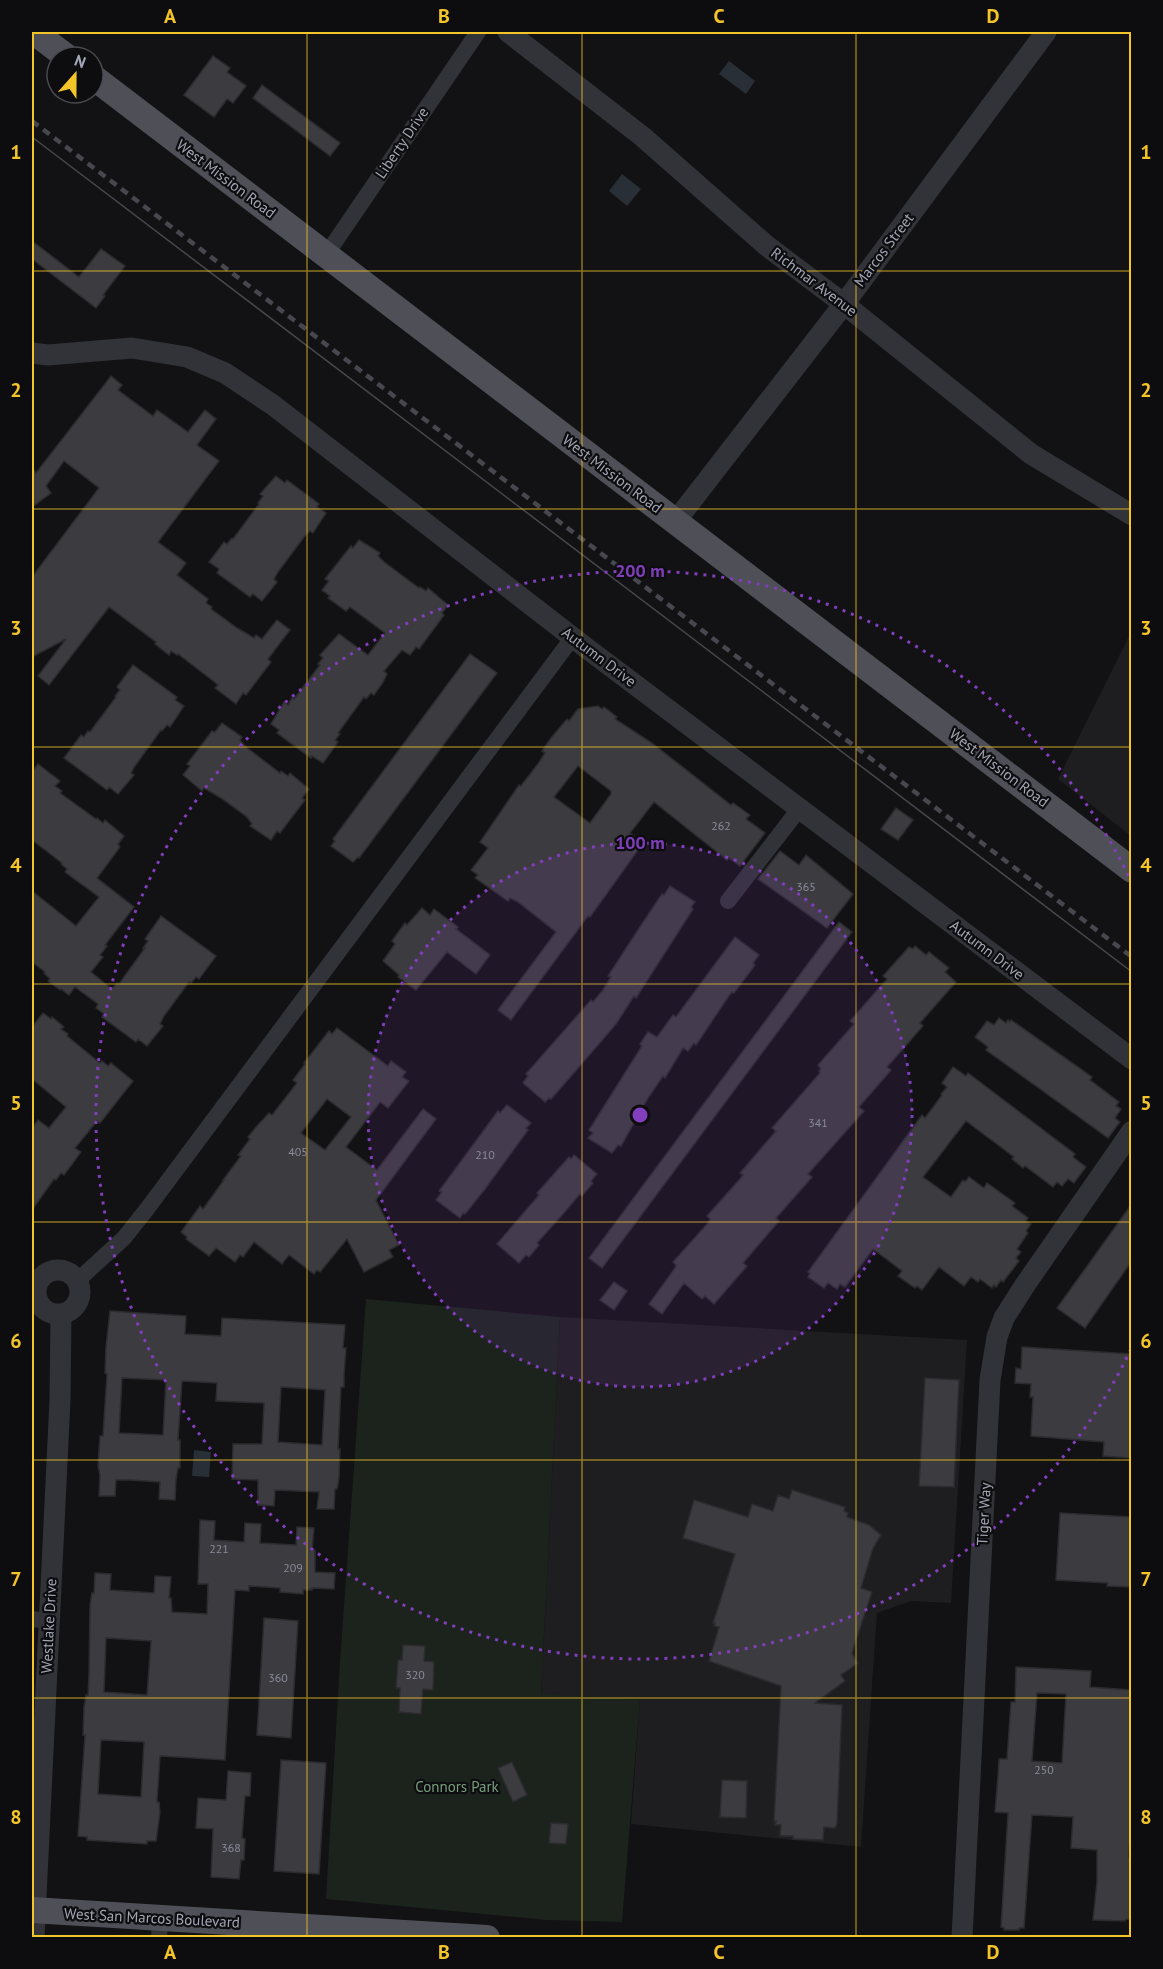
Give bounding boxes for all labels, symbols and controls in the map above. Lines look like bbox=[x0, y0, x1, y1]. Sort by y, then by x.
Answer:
text: A bbox=[164, 3, 177, 29]
text: B bbox=[438, 3, 450, 29]
text: C bbox=[713, 3, 725, 29]
text: D bbox=[987, 3, 1000, 29]
north arrow bbox=[45, 45, 105, 105]
text: N bbox=[72, 50, 89, 72]
street label: Liberty Drive bbox=[371, 103, 432, 182]
street label: West Mission Road bbox=[173, 135, 280, 222]
text: 1 bbox=[10, 139, 22, 165]
text: 1 bbox=[1140, 139, 1152, 165]
street label: Marcos Street bbox=[850, 209, 918, 290]
street label: Richmar Avenue bbox=[767, 243, 861, 320]
text: 2 bbox=[10, 377, 22, 403]
text: 2 bbox=[1140, 377, 1152, 403]
street label: West Mission Road bbox=[559, 430, 666, 517]
text: 200 m bbox=[615, 559, 665, 582]
text: 3 bbox=[10, 615, 22, 641]
text: 3 bbox=[1140, 615, 1152, 641]
street label: Autumn Drive bbox=[558, 623, 640, 691]
street label: West Mission Road bbox=[946, 724, 1053, 811]
house number: 262 bbox=[711, 818, 731, 833]
text: 100 m bbox=[615, 831, 665, 854]
text: 4 bbox=[10, 852, 22, 878]
text: 4 bbox=[1140, 852, 1152, 878]
house number: 365 bbox=[796, 879, 816, 894]
street label: Autumn Drive bbox=[946, 916, 1028, 984]
text: 5 bbox=[10, 1090, 22, 1116]
text: 5 bbox=[1140, 1090, 1152, 1116]
centre of rings bbox=[630, 1105, 650, 1125]
house number: 341 bbox=[808, 1115, 828, 1130]
house number: 405 bbox=[288, 1144, 308, 1159]
house number: 210 bbox=[475, 1147, 495, 1162]
text: 6 bbox=[10, 1328, 22, 1354]
text: 6 bbox=[1140, 1328, 1152, 1354]
street label: Tiger Way bbox=[972, 1482, 995, 1546]
house number: 221 bbox=[209, 1541, 229, 1556]
house number: 209 bbox=[283, 1560, 303, 1575]
text: 7 bbox=[10, 1566, 22, 1592]
text: 7 bbox=[1140, 1566, 1152, 1592]
street label: Westlake Drive bbox=[37, 1578, 60, 1674]
house number: 320 bbox=[405, 1667, 425, 1682]
house number: 360 bbox=[268, 1670, 288, 1685]
house number: 250 bbox=[1034, 1762, 1054, 1777]
park label: Connors Park bbox=[415, 1777, 500, 1796]
text: 8 bbox=[10, 1804, 22, 1830]
text: 8 bbox=[1140, 1804, 1152, 1830]
house number: 368 bbox=[221, 1840, 241, 1855]
street label: West San Marcos Boulevard bbox=[64, 1903, 240, 1932]
text: A bbox=[164, 1939, 177, 1965]
text: B bbox=[438, 1939, 450, 1965]
text: C bbox=[713, 1939, 725, 1965]
text: D bbox=[987, 1939, 1000, 1965]

